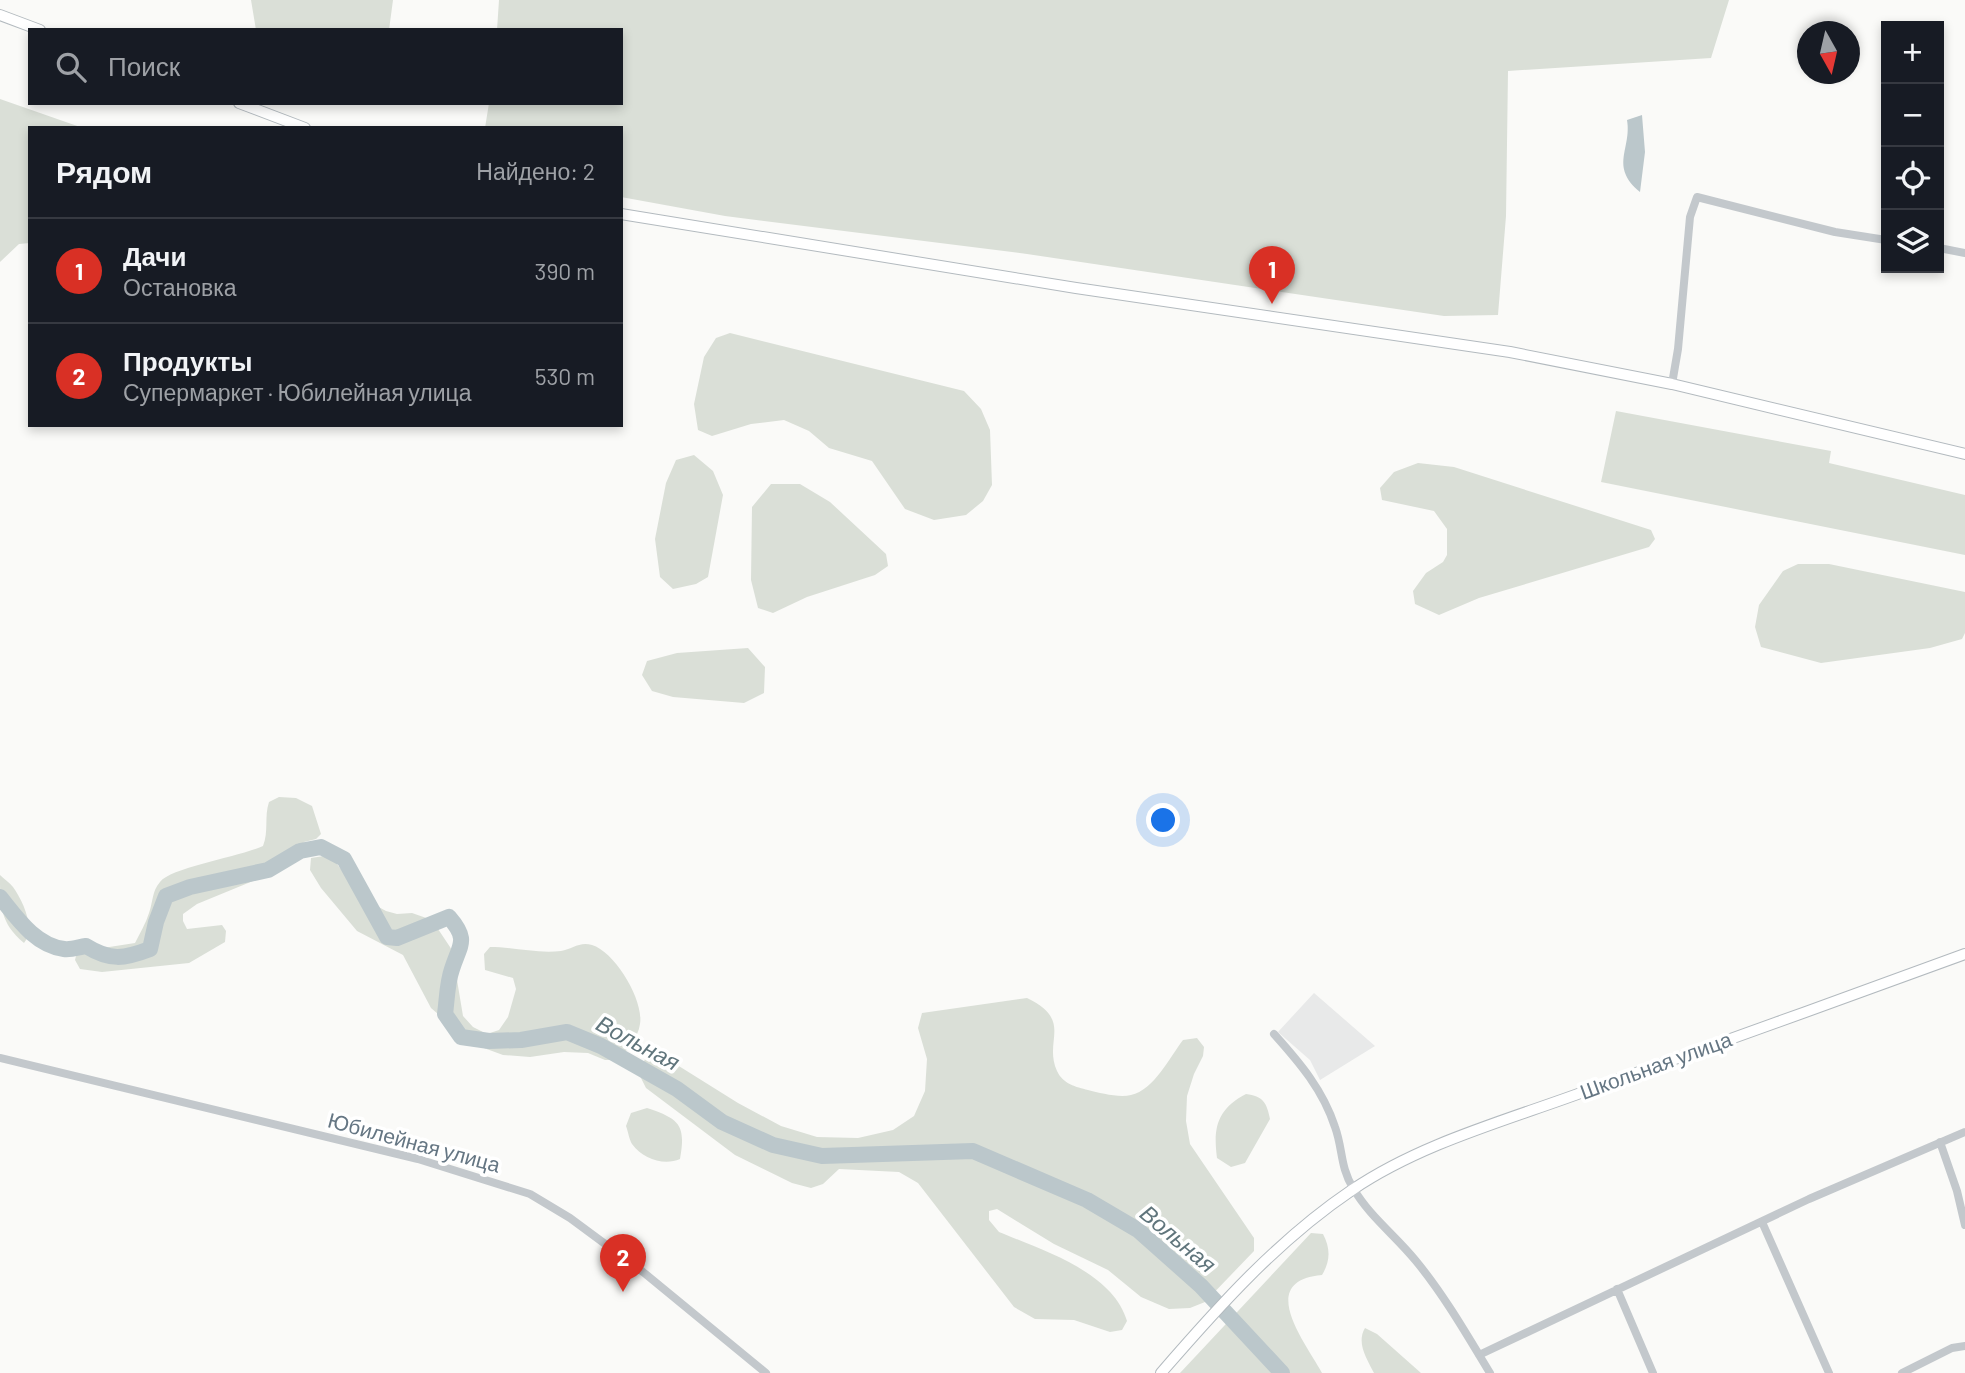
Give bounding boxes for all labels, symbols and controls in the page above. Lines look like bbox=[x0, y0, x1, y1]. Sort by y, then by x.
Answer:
north arrow bbox=[1797, 21, 1860, 84]
map controls bbox=[1881, 21, 1944, 273]
button: + bbox=[1881, 21, 1944, 84]
search box bbox=[28, 28, 623, 105]
icon: search bbox=[52, 48, 90, 86]
text: Поиск bbox=[108, 50, 180, 81]
button: − bbox=[1881, 84, 1944, 147]
button: locate bbox=[1881, 147, 1944, 210]
text: Рядом bbox=[56, 153, 152, 189]
text: Найдено: 2 bbox=[476, 157, 595, 185]
button: layers bbox=[1881, 210, 1944, 273]
text: Дачи bbox=[123, 240, 186, 271]
pin: 1 bbox=[1249, 246, 1295, 304]
text: 1 bbox=[75, 257, 83, 285]
text: 390 m bbox=[535, 257, 595, 285]
text: Остановка bbox=[123, 273, 237, 301]
text: Продукты bbox=[123, 345, 252, 376]
text: 2 bbox=[73, 362, 85, 390]
text: 530 m bbox=[535, 362, 595, 390]
text: Супермаркет · Юбилейная улица bbox=[123, 378, 472, 406]
your location bbox=[1146, 803, 1180, 837]
water label: Вольная bbox=[592, 1009, 685, 1076]
street label: Школьная улица bbox=[1576, 1025, 1735, 1104]
street label: Юбилейная улица bbox=[326, 1107, 504, 1177]
water label: Вольная bbox=[1135, 1198, 1222, 1278]
pin: 2 bbox=[600, 1234, 646, 1292]

